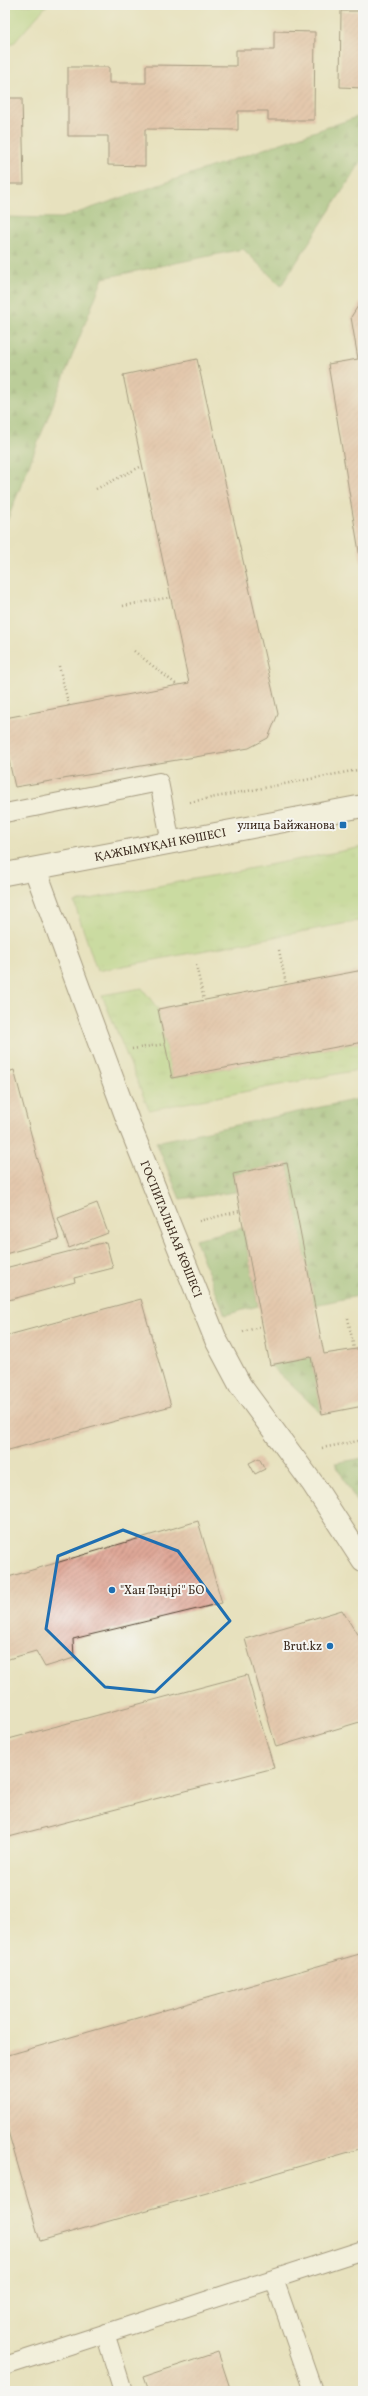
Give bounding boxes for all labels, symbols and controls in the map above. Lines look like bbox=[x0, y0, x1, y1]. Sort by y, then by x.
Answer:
place label: улица Байжанова bbox=[237, 818, 335, 834]
marker: улица Байжанова bbox=[338, 820, 348, 830]
street label: ҚАЖЫМҰҚАН КӨШЕСІ bbox=[93, 825, 228, 866]
street label: ГОСПИТАЛЬНАЯ КӨШЕСІ bbox=[136, 1158, 205, 1300]
place label: "Хан Тәңірі" БО bbox=[120, 1583, 204, 1599]
marker: "Хан Тәңірі" БО bbox=[107, 1585, 117, 1595]
place label: Brut.kz bbox=[283, 1639, 322, 1655]
marker: Brut.kz bbox=[325, 1641, 335, 1651]

